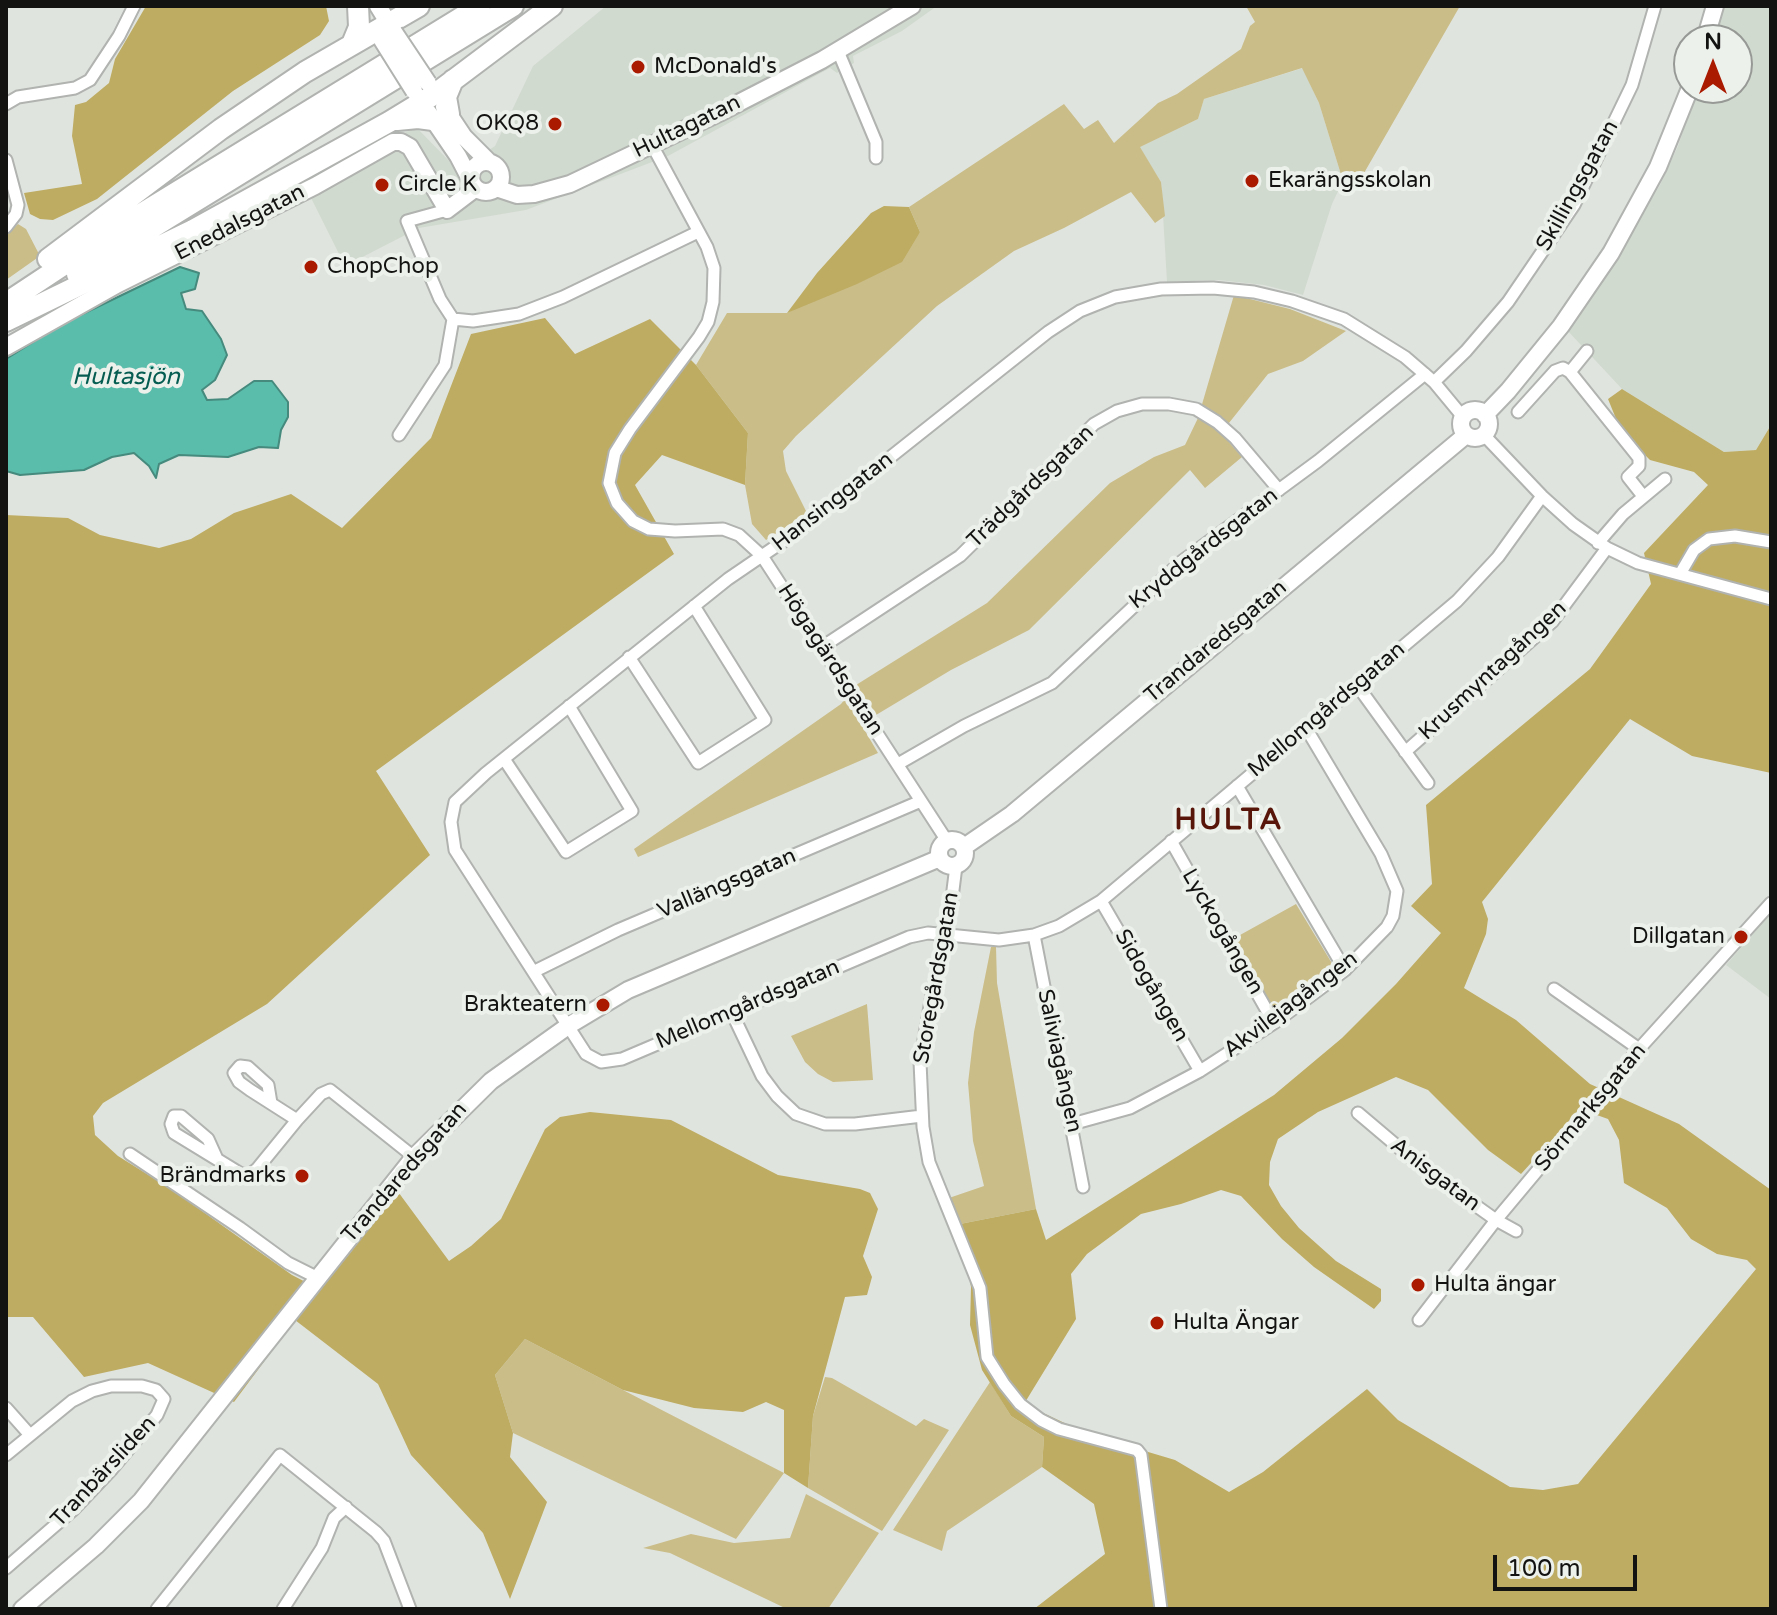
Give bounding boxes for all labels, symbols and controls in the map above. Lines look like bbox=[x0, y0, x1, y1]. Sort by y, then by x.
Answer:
north arrow bbox=[1673, 24, 1753, 104]
text: N bbox=[1704, 29, 1722, 55]
place label: McDonald's bbox=[654, 54, 777, 80]
marker: McDonald's bbox=[629, 58, 647, 76]
street label: Hultagatan bbox=[629, 90, 745, 164]
place label: OKQ8 bbox=[475, 111, 539, 137]
marker: OKQ8 bbox=[546, 115, 564, 133]
street label: Skillingsgatan bbox=[1531, 116, 1625, 256]
place label: Ekarängsskolan bbox=[1268, 168, 1432, 194]
place label: Circle K bbox=[398, 172, 477, 198]
marker: Ekarängsskolan bbox=[1243, 172, 1261, 190]
marker: Circle K bbox=[373, 176, 391, 194]
street label: Enedalsgatan bbox=[171, 179, 309, 267]
place label: ChopChop bbox=[327, 254, 439, 280]
marker: ChopChop bbox=[302, 258, 320, 276]
water label: Hultasjön bbox=[72, 364, 180, 392]
street label: Trädgårdsgatan bbox=[962, 420, 1100, 554]
street label: Hansinggatan bbox=[767, 447, 899, 557]
street label: Kryddgårdsgatan bbox=[1124, 483, 1284, 615]
street label: Trandaredsgatan bbox=[1139, 575, 1293, 709]
street label: Högagärdsgatan bbox=[771, 579, 889, 741]
street label: Krusmyntagången bbox=[1414, 596, 1572, 746]
street label: Mellomgårdsgatan bbox=[1243, 637, 1411, 783]
district label: HULTA bbox=[1174, 803, 1284, 839]
street label: Vallängsgatan bbox=[654, 843, 800, 925]
street label: Lyckogången bbox=[1175, 865, 1269, 999]
street label: Storegårdsgatan bbox=[909, 890, 965, 1066]
place label: Dillgatan bbox=[1632, 924, 1725, 950]
street label: Sidogången bbox=[1108, 925, 1194, 1047]
marker: Dillgatan bbox=[1732, 928, 1750, 946]
street label: Akvilejagången bbox=[1219, 946, 1363, 1064]
street label: Mellomgårdsgatan bbox=[652, 954, 844, 1056]
street label: Saliviagången bbox=[1031, 987, 1087, 1135]
place label: Brakteatern bbox=[464, 992, 587, 1018]
marker: Brakteatern bbox=[594, 996, 612, 1014]
street label: Sörmarksgatan bbox=[1530, 1039, 1652, 1177]
street label: Trandaredsgatan bbox=[337, 1097, 473, 1249]
street label: Anisgatan bbox=[1385, 1133, 1485, 1217]
place label: Brändmarks bbox=[159, 1163, 286, 1189]
marker: Brändmarks bbox=[293, 1167, 311, 1185]
place label: Hulta ängar bbox=[1434, 1272, 1556, 1298]
marker: Hulta ängar bbox=[1409, 1276, 1427, 1294]
place label: Hulta Ängar bbox=[1173, 1310, 1299, 1336]
marker: Hulta Ängar bbox=[1148, 1314, 1166, 1332]
street label: Tranbärsliden bbox=[46, 1411, 162, 1533]
scale bar bbox=[1497, 1539, 1641, 1589]
text: 100 m bbox=[1507, 1554, 1581, 1583]

